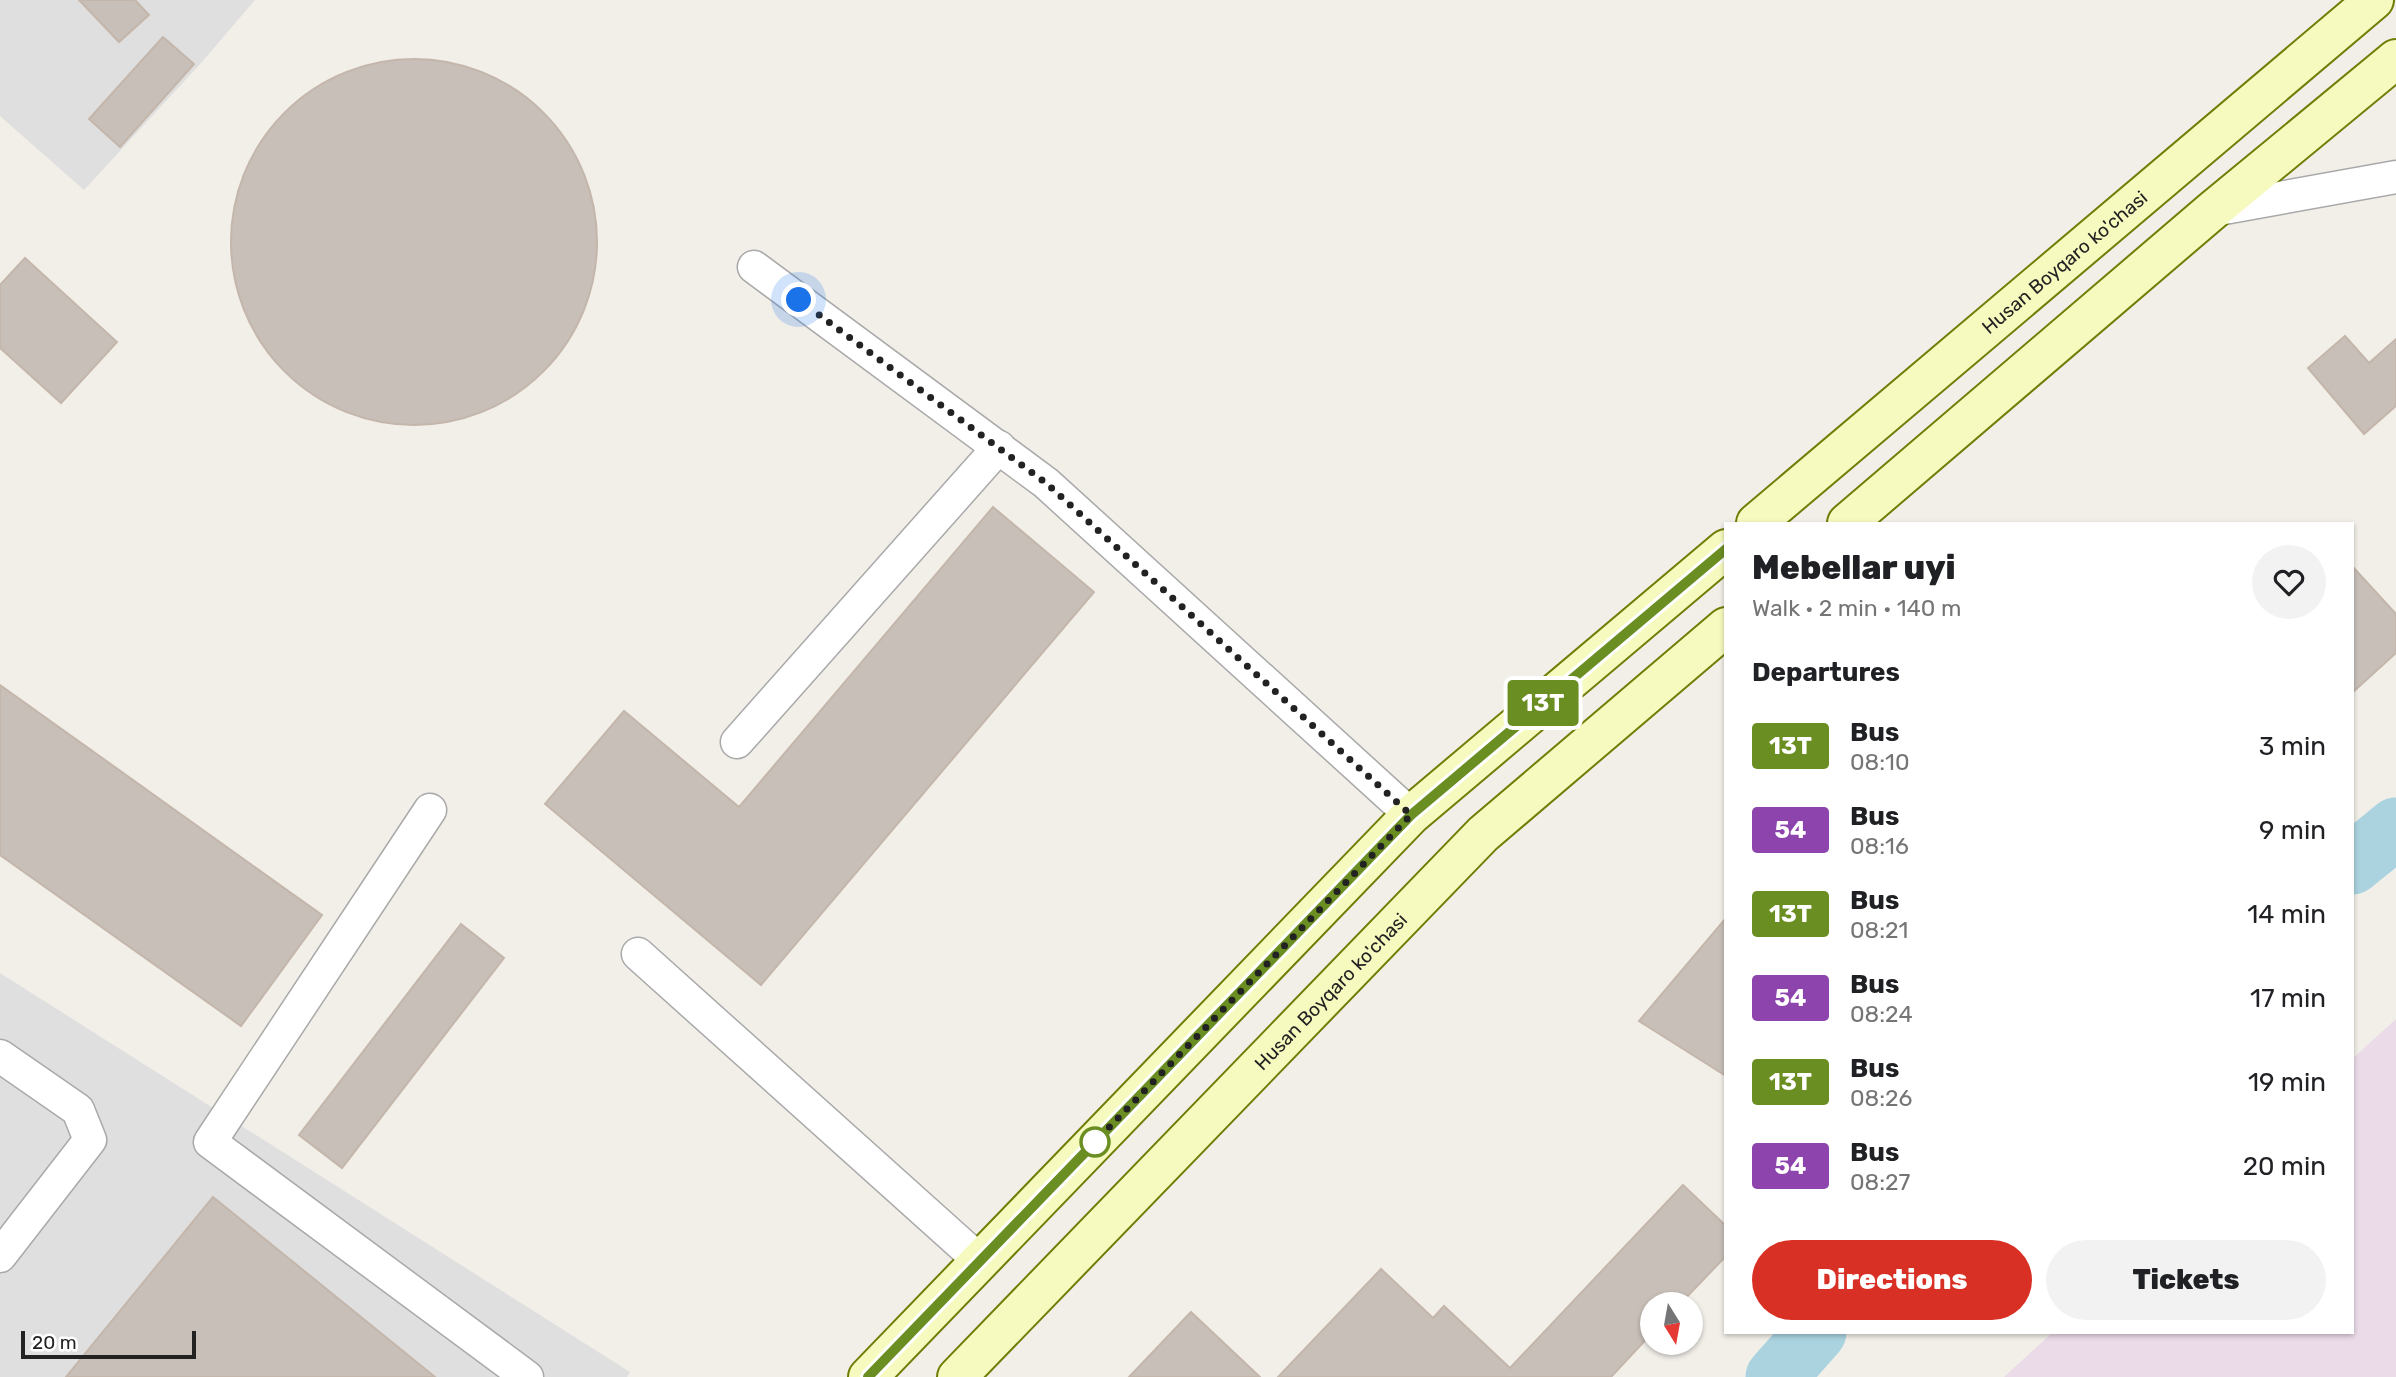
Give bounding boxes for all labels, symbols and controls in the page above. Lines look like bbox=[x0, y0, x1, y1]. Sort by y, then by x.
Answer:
street label: Husan Boyqaro ko'chasi bbox=[1977, 186, 2152, 339]
your location bbox=[781, 282, 816, 317]
button: heart bbox=[2252, 545, 2326, 619]
text: Mebellar uyi bbox=[1752, 548, 1956, 587]
text: Walk · 2 min · 140 m bbox=[1752, 594, 1961, 622]
text: Departures bbox=[1752, 657, 1900, 688]
line badge: 13Т bbox=[1503, 680, 1583, 726]
text: 13Т bbox=[1522, 689, 1564, 717]
text: Bus bbox=[1850, 717, 1899, 748]
text: 3 min bbox=[2259, 731, 2326, 762]
text: 13Т bbox=[1769, 732, 1812, 760]
text: 08:10 bbox=[1850, 748, 1910, 776]
text: Bus bbox=[1850, 801, 1899, 832]
text: 9 min bbox=[2259, 815, 2326, 846]
text: 54 bbox=[1775, 816, 1806, 844]
text: 08:16 bbox=[1850, 832, 1909, 860]
text: Bus bbox=[1850, 885, 1899, 916]
text: 14 min bbox=[2247, 899, 2326, 930]
text: 13Т bbox=[1769, 900, 1812, 928]
street label: Husan Boyqaro ko'chasi bbox=[1250, 908, 1412, 1075]
text: 08:21 bbox=[1850, 916, 1908, 944]
text: Bus bbox=[1850, 969, 1899, 1000]
text: 17 min bbox=[2250, 983, 2326, 1014]
text: 54 bbox=[1775, 984, 1806, 1012]
text: 08:24 bbox=[1850, 1000, 1913, 1028]
text: Bus bbox=[1850, 1053, 1899, 1084]
text: 19 min bbox=[2248, 1067, 2326, 1098]
text: 13Т bbox=[1769, 1068, 1812, 1096]
text: 08:26 bbox=[1850, 1084, 1913, 1112]
unlabelled marker bbox=[1080, 1127, 1110, 1157]
text: Bus bbox=[1850, 1137, 1899, 1168]
text: 20 min bbox=[2243, 1151, 2326, 1182]
text: 54 bbox=[1775, 1152, 1806, 1180]
text: 08:27 bbox=[1850, 1168, 1910, 1196]
button: Directions bbox=[1752, 1240, 2032, 1320]
button: Tickets bbox=[2046, 1240, 2326, 1320]
north arrow bbox=[1640, 1292, 1703, 1354]
map controls bbox=[1640, 1292, 1703, 1355]
scale bar bbox=[21, 1328, 196, 1360]
text: 20 m bbox=[32, 1331, 77, 1354]

